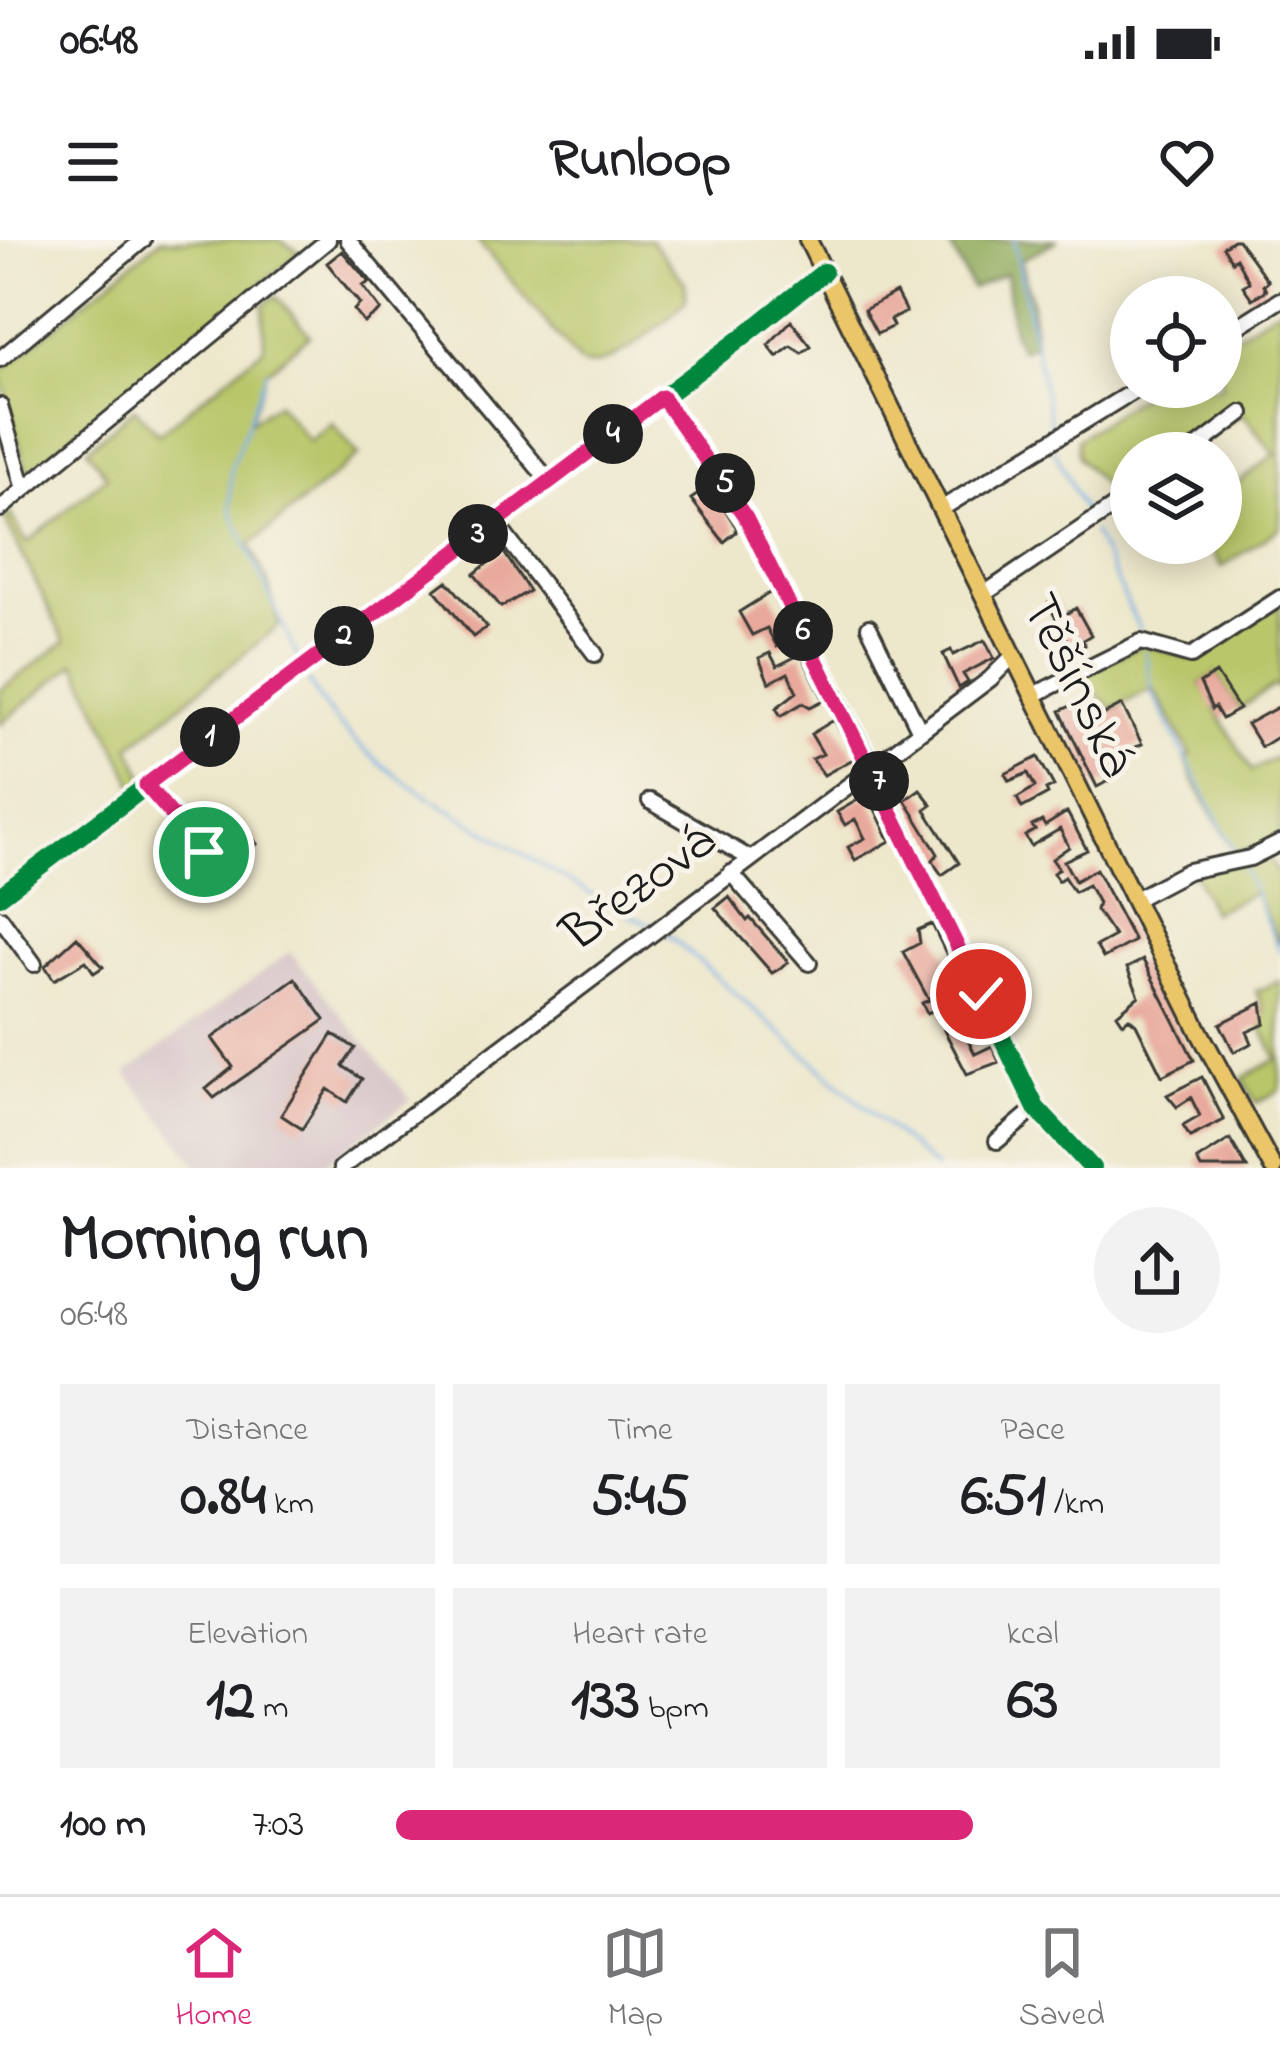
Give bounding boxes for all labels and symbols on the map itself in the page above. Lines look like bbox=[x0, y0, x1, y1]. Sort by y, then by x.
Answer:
pin: 4 bbox=[583, 404, 643, 464]
pin: 5 bbox=[695, 453, 755, 513]
pin: 3 bbox=[448, 504, 508, 564]
street label: Těšínská bbox=[998, 581, 1154, 791]
pin: 6 bbox=[773, 601, 833, 661]
pin: 2 bbox=[314, 606, 374, 666]
pin: 1 bbox=[180, 707, 240, 767]
pin: 7 bbox=[849, 751, 909, 811]
pin bbox=[153, 801, 255, 903]
street label: Březová bbox=[545, 805, 734, 974]
pin bbox=[930, 943, 1032, 1045]

